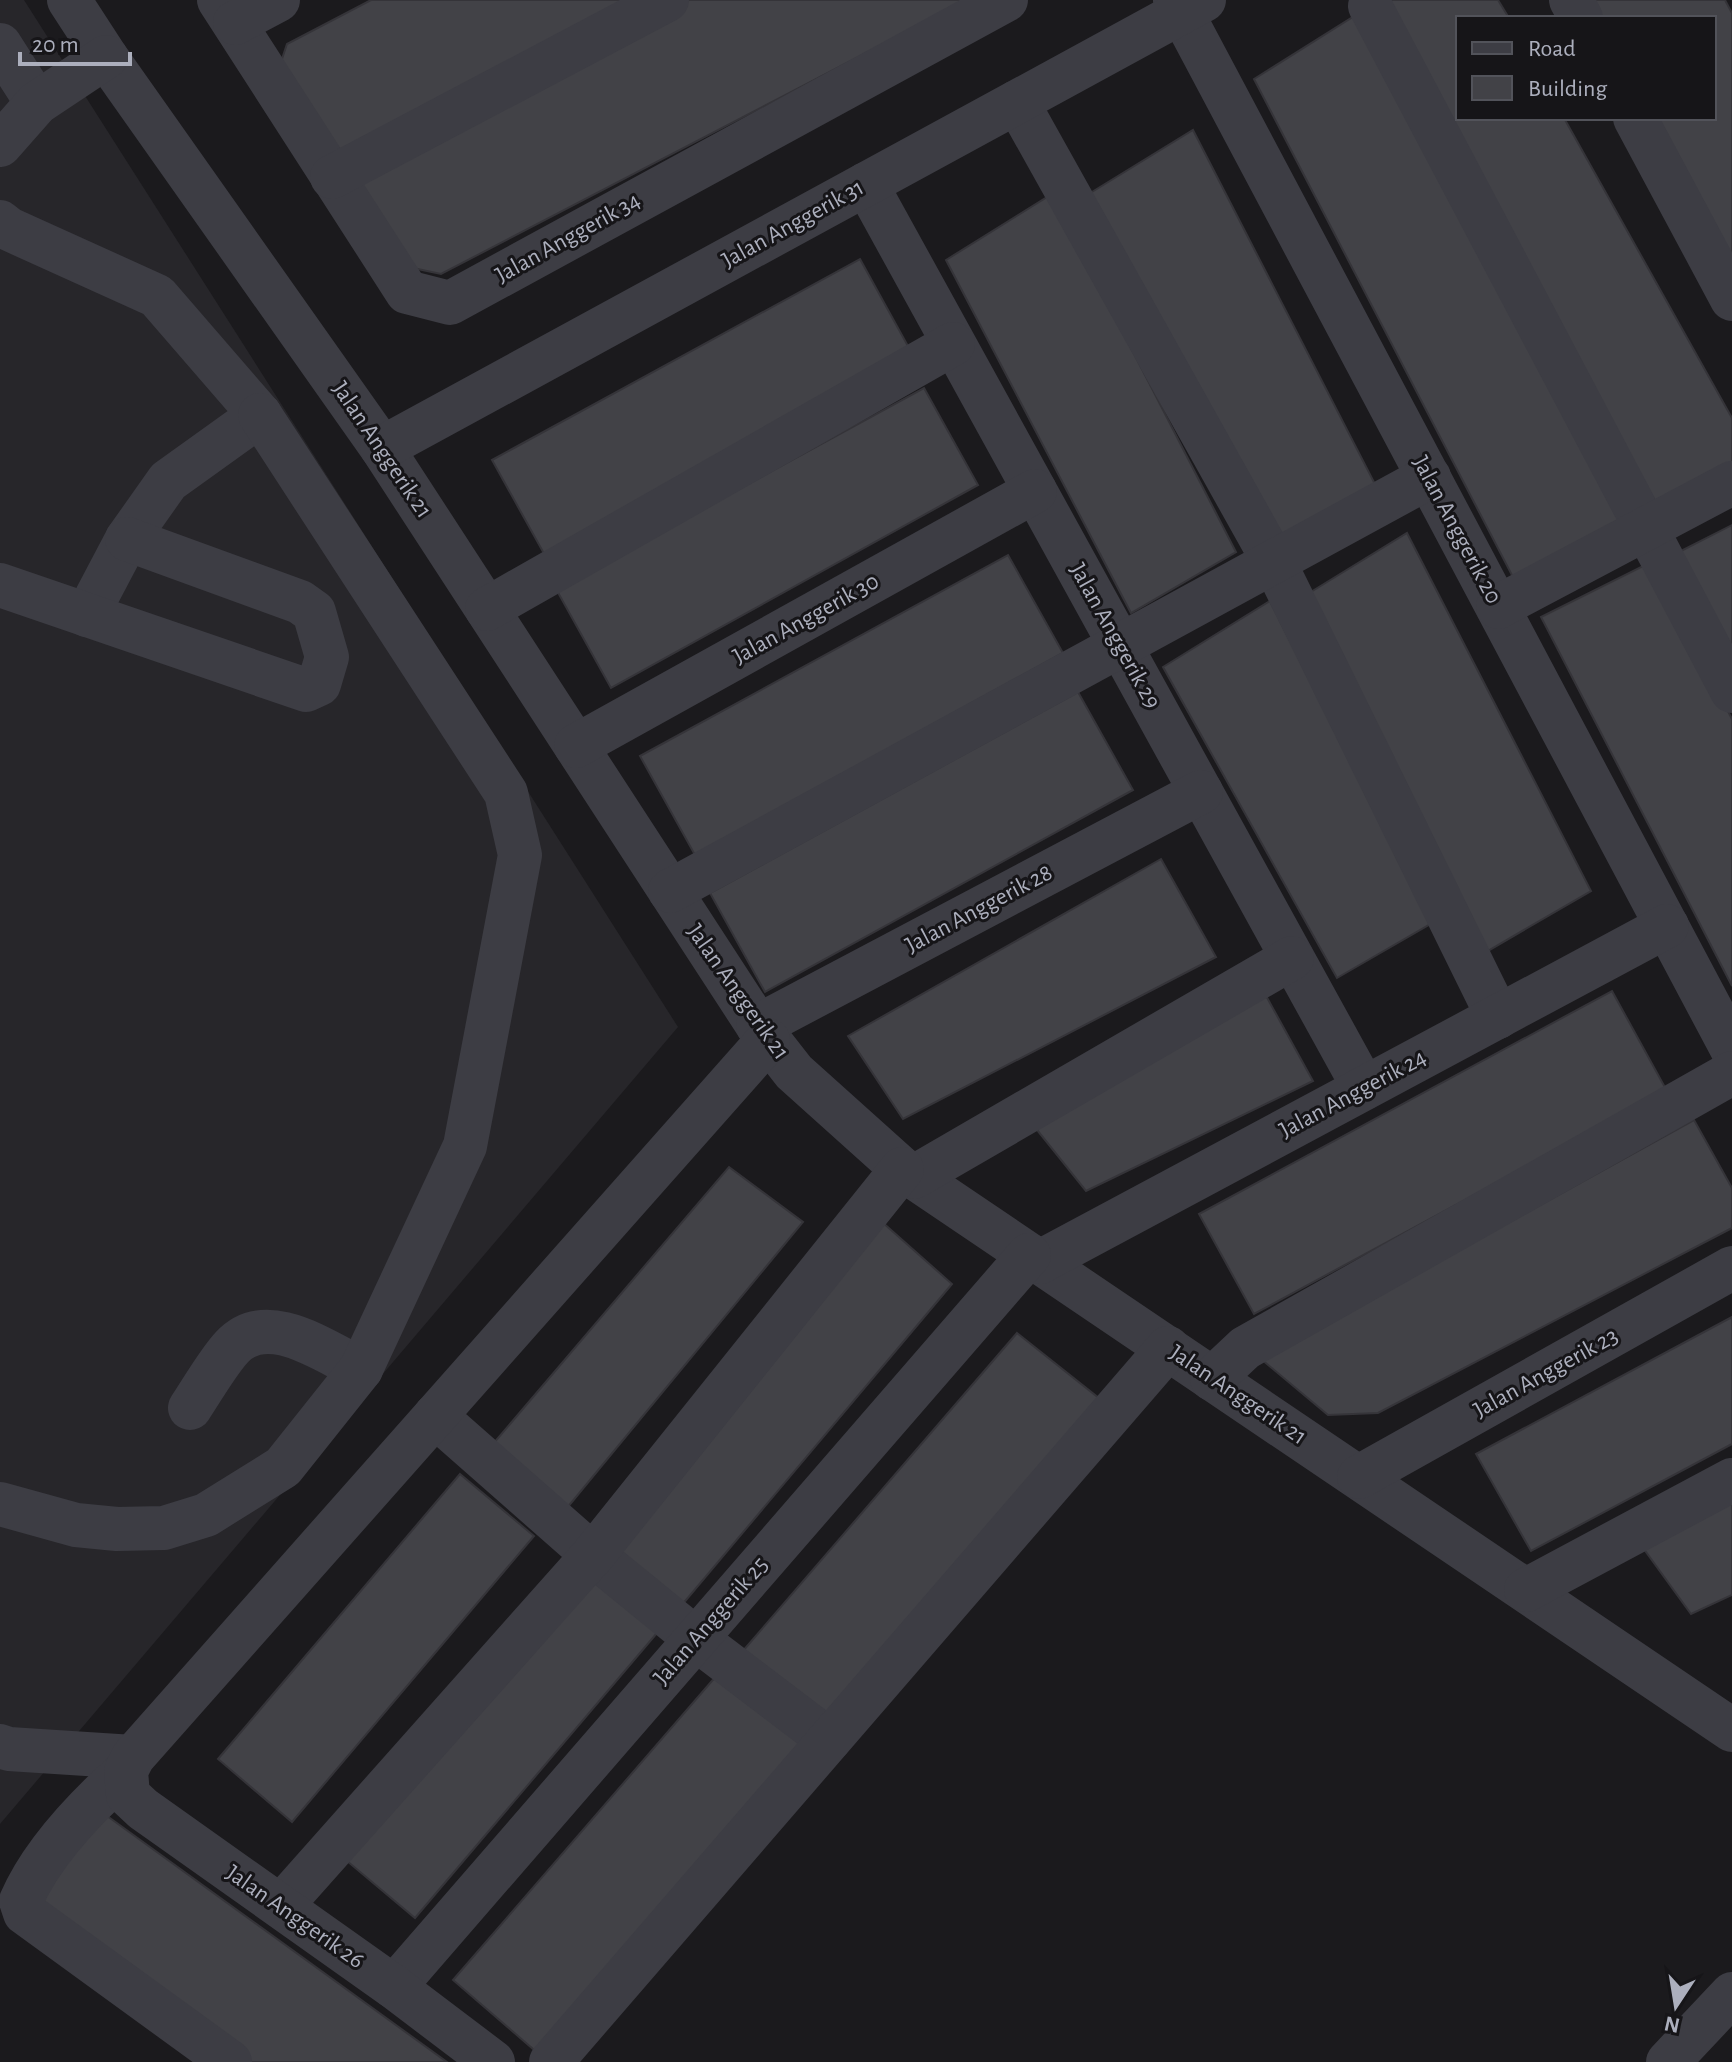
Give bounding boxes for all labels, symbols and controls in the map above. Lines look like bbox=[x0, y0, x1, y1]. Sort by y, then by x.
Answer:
scale bar bbox=[20, 16, 130, 66]
legend bbox=[1456, 16, 1716, 120]
text: 20 m bbox=[32, 33, 79, 57]
text: Road bbox=[1528, 37, 1576, 61]
text: Building bbox=[1528, 77, 1607, 101]
street label: Jalan Anggerik 31 bbox=[718, 175, 868, 273]
street label: Jalan Anggerik 34 bbox=[492, 188, 644, 288]
street label: Jalan Anggerik 21 bbox=[328, 377, 436, 523]
street label: Jalan Anggerik 20 bbox=[1408, 452, 1506, 608]
street label: Jalan Anggerik 29 bbox=[1065, 559, 1165, 713]
street label: Jalan Anggerik 30 bbox=[729, 569, 883, 669]
street label: Jalan Anggerik 28 bbox=[902, 860, 1056, 958]
street label: Jalan Anggerik 21 bbox=[682, 920, 794, 1064]
street label: Jalan Anggerik 24 bbox=[1276, 1045, 1430, 1143]
street label: Jalan Anggerik 23 bbox=[1470, 1324, 1622, 1422]
street label: Jalan Anggerik 21 bbox=[1165, 1341, 1311, 1449]
street label: Jalan Anggerik 25 bbox=[649, 1552, 773, 1690]
street label: Jalan Anggerik 26 bbox=[222, 1861, 368, 1973]
north arrow bbox=[1636, 1966, 1716, 2046]
text: N bbox=[1662, 2012, 1682, 2037]

